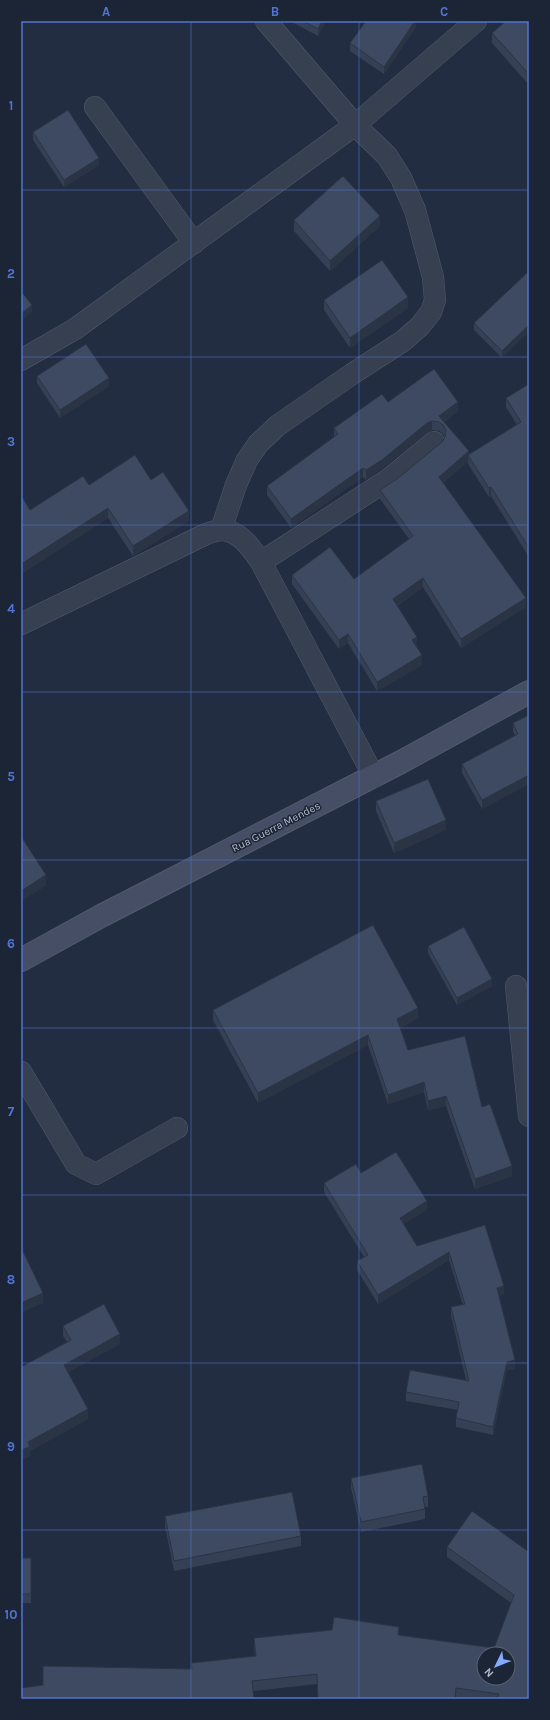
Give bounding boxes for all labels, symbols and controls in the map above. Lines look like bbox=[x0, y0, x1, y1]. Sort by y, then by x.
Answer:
text: A bbox=[102, 4, 110, 19]
text: B bbox=[271, 4, 279, 19]
text: C bbox=[440, 4, 448, 19]
text: 1 bbox=[9, 98, 13, 113]
text: 2 bbox=[7, 266, 15, 281]
text: 3 bbox=[7, 434, 15, 449]
text: 4 bbox=[7, 601, 15, 616]
text: 5 bbox=[7, 769, 15, 784]
street label: Rua Guerra Mendes bbox=[230, 799, 323, 855]
text: 6 bbox=[7, 936, 15, 951]
text: 7 bbox=[8, 1104, 15, 1119]
text: 8 bbox=[7, 1272, 15, 1287]
text: 9 bbox=[7, 1439, 15, 1454]
text: 10 bbox=[5, 1607, 17, 1622]
north arrow bbox=[476, 1646, 516, 1686]
text: N bbox=[482, 1665, 496, 1680]

